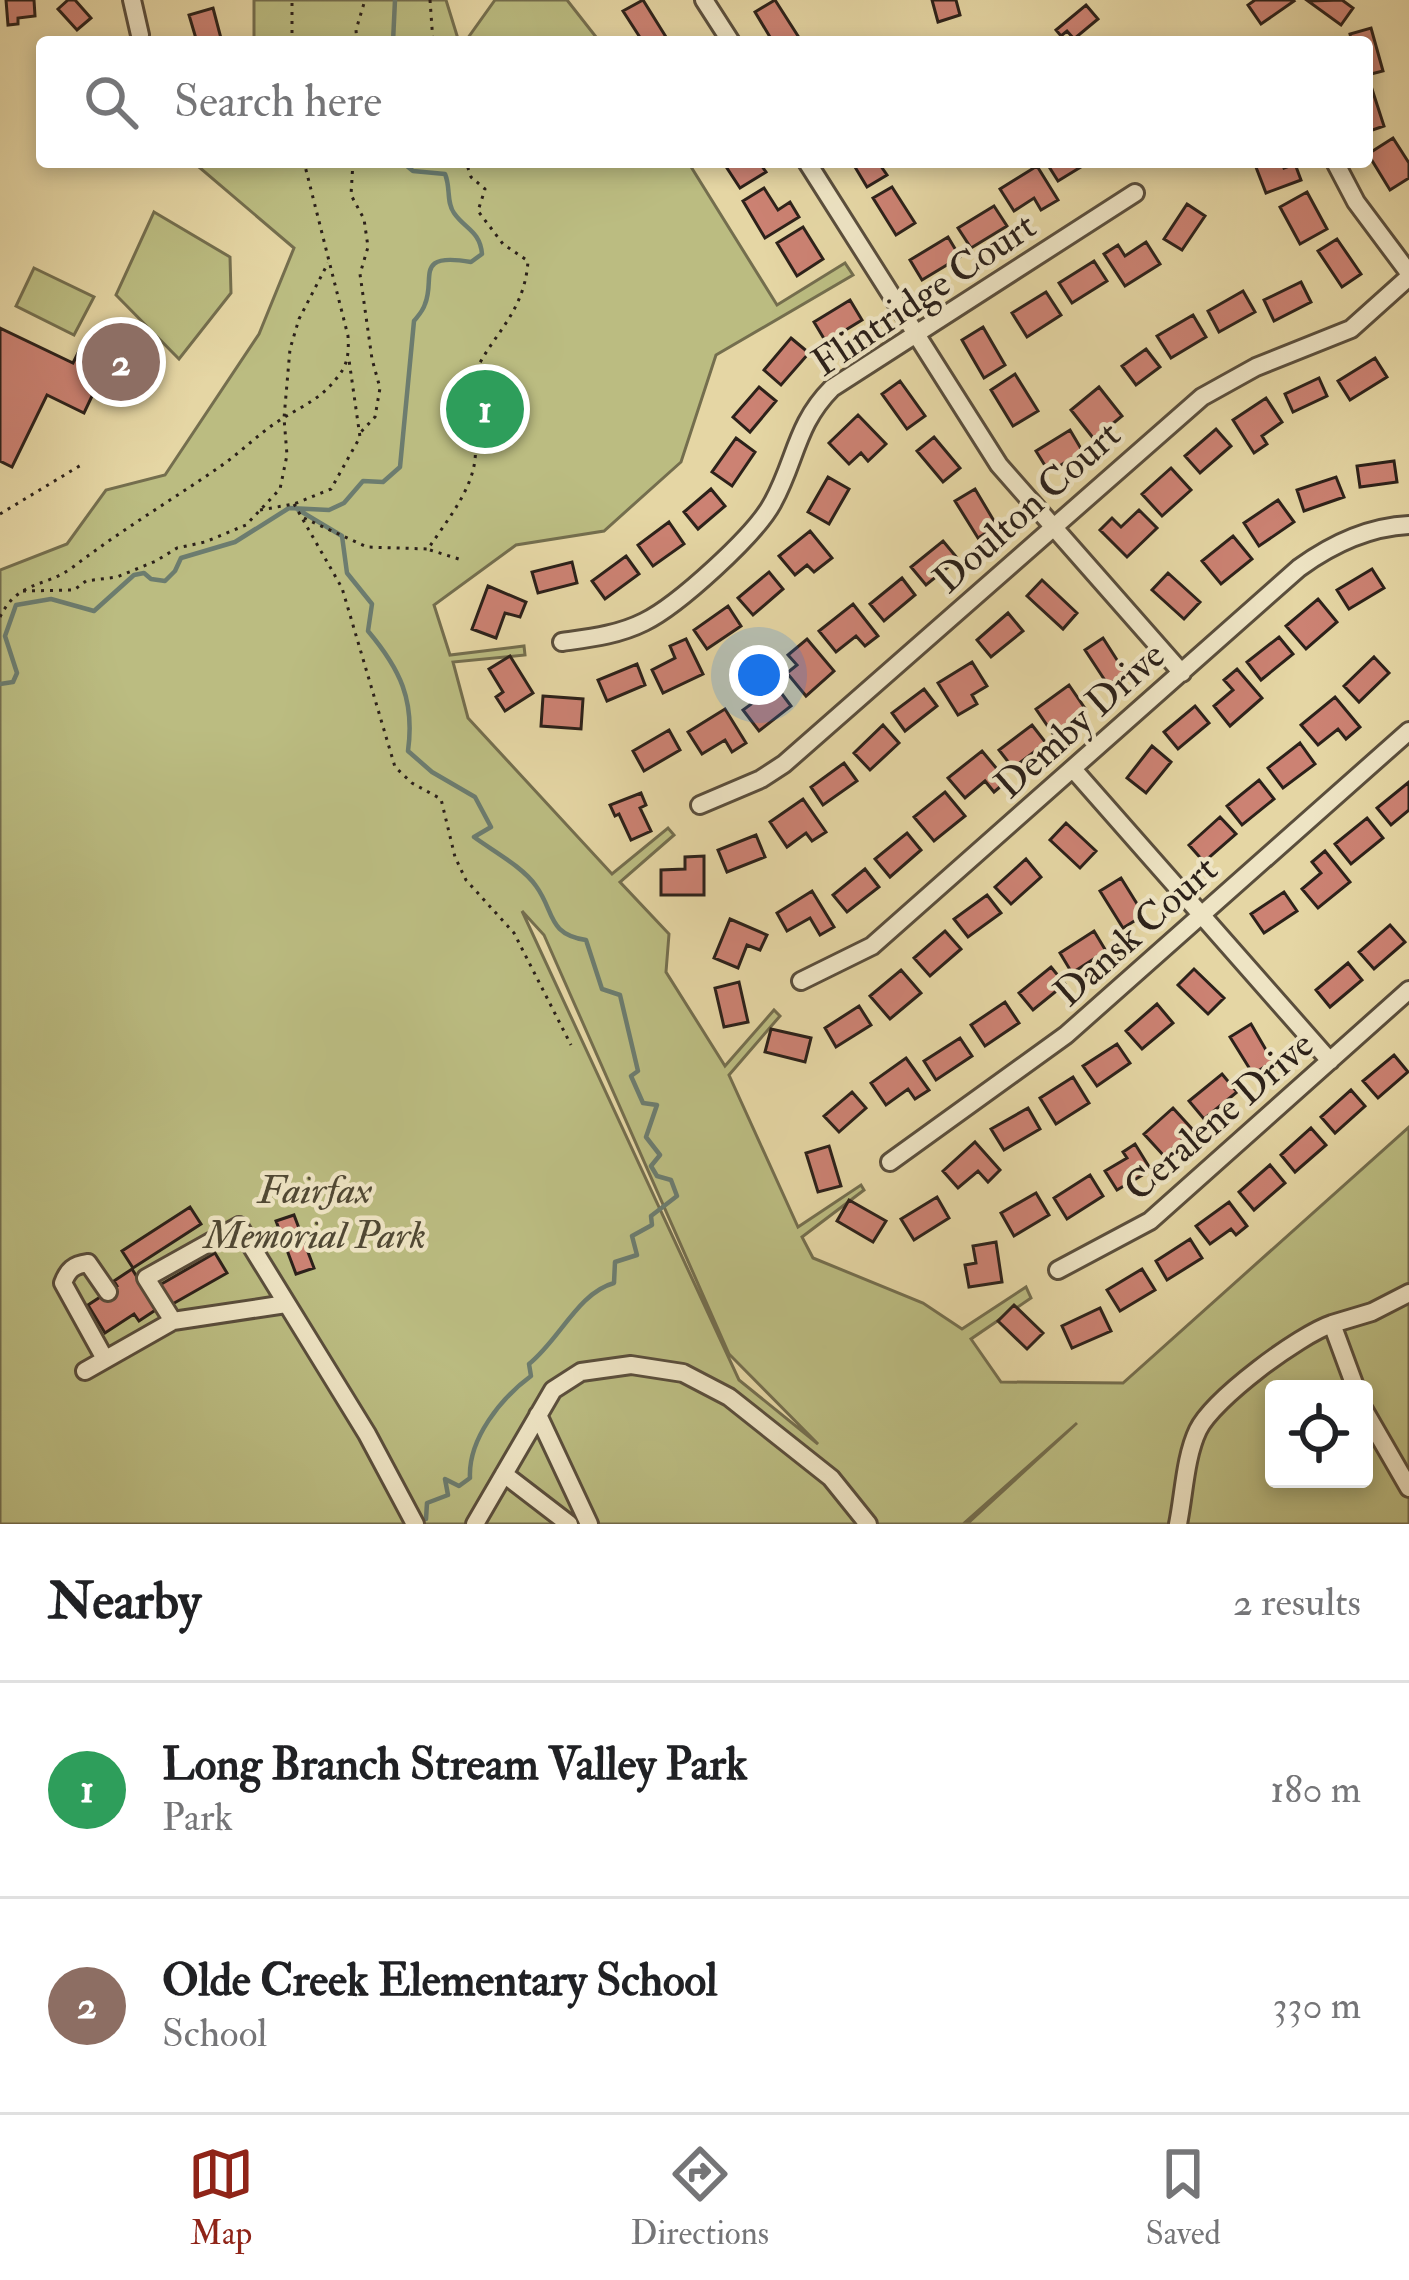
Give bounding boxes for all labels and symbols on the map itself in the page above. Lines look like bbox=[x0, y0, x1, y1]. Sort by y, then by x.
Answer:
street label: Flintridge Court bbox=[802, 201, 1045, 387]
pin: 2 bbox=[82, 317, 160, 407]
pin: 1 bbox=[446, 364, 524, 454]
street label: Doulton Court bbox=[923, 410, 1131, 604]
street label: Demby Drive bbox=[985, 631, 1175, 809]
your location bbox=[729, 645, 789, 705]
street label: Dansk Court bbox=[1044, 845, 1228, 1017]
street label: Ceralene Drive bbox=[1114, 1020, 1324, 1212]
park label: Fairfax Memorial Park bbox=[202, 1166, 426, 1260]

